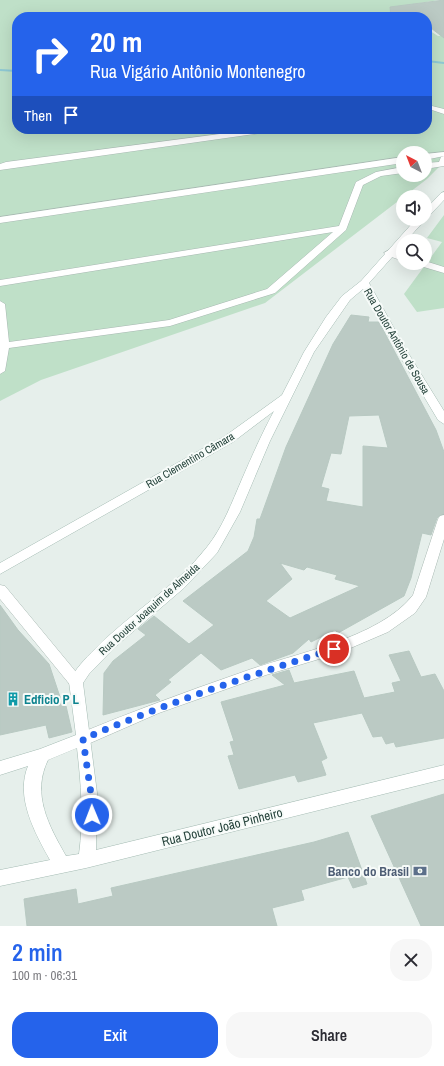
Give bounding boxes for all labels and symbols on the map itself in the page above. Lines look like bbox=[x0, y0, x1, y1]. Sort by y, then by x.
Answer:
north arrow bbox=[396, 146, 432, 182]
street label: Rua Doutor Antônio de Sousa bbox=[361, 286, 433, 396]
street label: Rua Clementino Câmara bbox=[143, 429, 237, 491]
street label: Rua Doutor Joaquim de Almeida bbox=[96, 560, 202, 658]
pin bbox=[317, 632, 351, 666]
building icon: Edficio P L bbox=[5, 691, 21, 707]
place label: Edficio P L bbox=[24, 691, 79, 708]
position arrow bbox=[71, 794, 113, 836]
street label: Rua Doutor João Pinheiro bbox=[160, 804, 284, 850]
place label: Banco do Brasil bbox=[328, 863, 409, 880]
bank icon: Banco do Brasil bbox=[412, 863, 428, 879]

